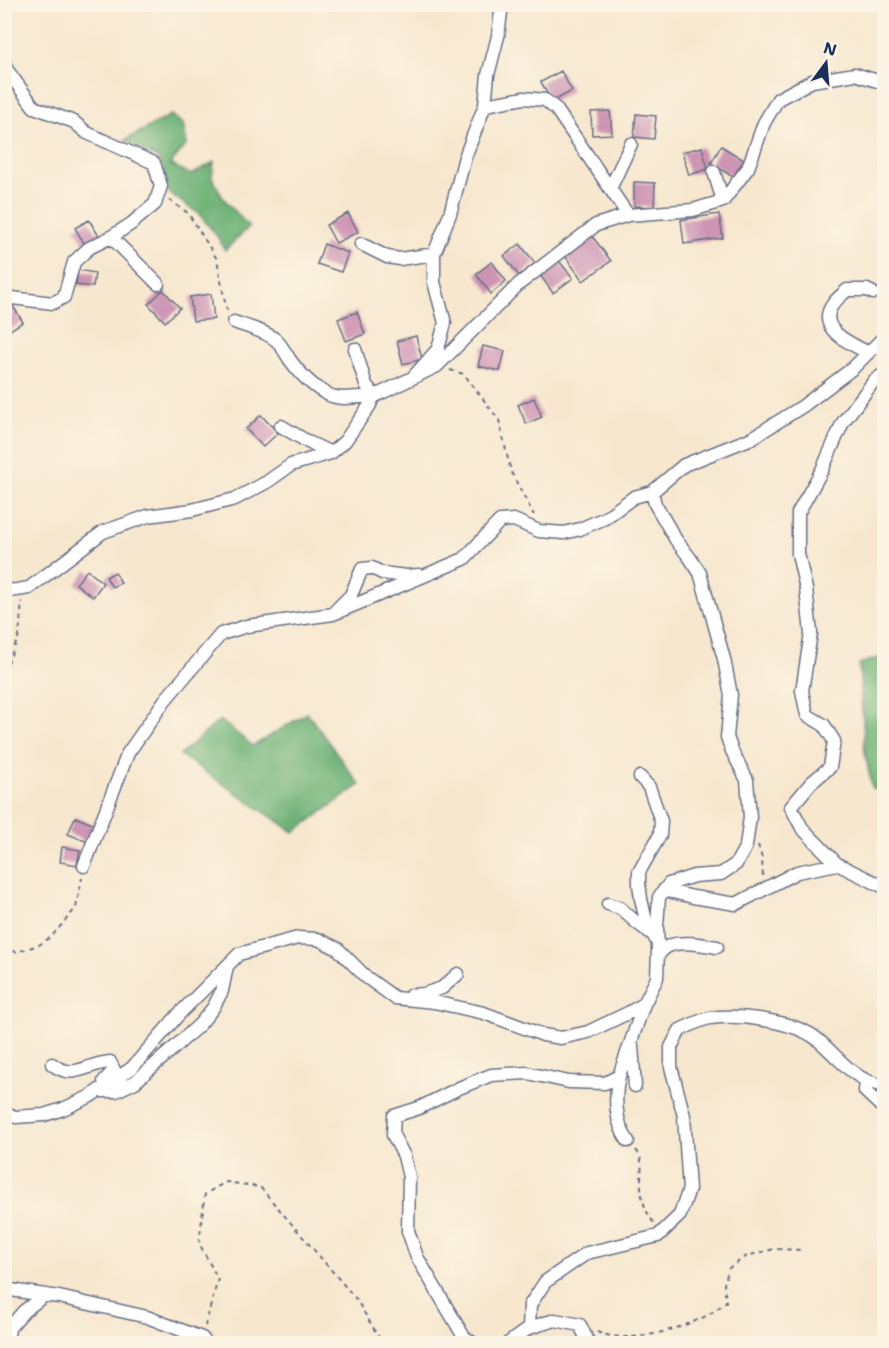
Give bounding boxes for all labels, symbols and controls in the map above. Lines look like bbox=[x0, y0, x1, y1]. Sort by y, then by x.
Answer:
north arrow bbox=[796, 33, 856, 93]
text: N bbox=[821, 37, 839, 61]

